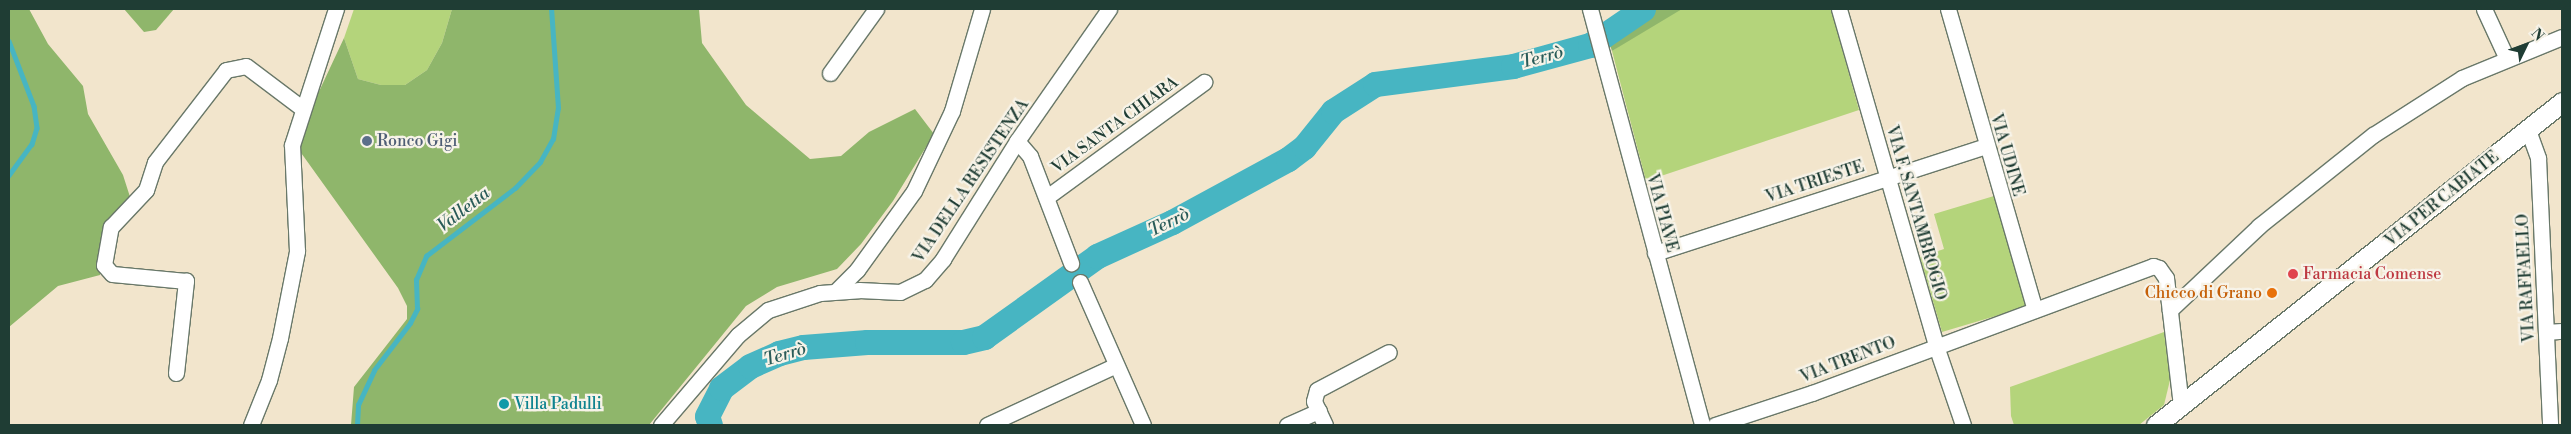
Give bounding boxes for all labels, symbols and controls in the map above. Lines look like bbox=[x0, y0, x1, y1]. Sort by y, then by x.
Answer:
north arrow bbox=[2501, 20, 2551, 70]
text: N bbox=[2527, 25, 2548, 45]
water label: Terrò bbox=[1518, 42, 1566, 74]
street label: VIA SANTA CHIARA bbox=[1048, 73, 1182, 177]
street label: VIA DELLA RESISTENZA bbox=[909, 96, 1033, 266]
street label: VIA UDINE bbox=[1986, 111, 2028, 199]
street label: VIA F. SANTAMBROGIO bbox=[1882, 123, 1950, 303]
place label: Ronco Gigi bbox=[377, 131, 457, 151]
marker: Ronco Gigi bbox=[361, 135, 373, 147]
street label: VIA PER CABIATE bbox=[2381, 147, 2503, 251]
street label: VIA TRIESTE bbox=[1763, 157, 1867, 207]
street label: VIA PIAVE bbox=[1642, 172, 1682, 254]
water label: Valletta bbox=[434, 183, 494, 237]
water label: Terrò bbox=[1145, 204, 1193, 242]
street label: VIA RAFFAELLO bbox=[2513, 213, 2539, 343]
place label: Farmacia Comense bbox=[2303, 264, 2441, 284]
marker: Farmacia Comense bbox=[2287, 268, 2299, 280]
place label: Chicco di Grano bbox=[2145, 283, 2262, 303]
marker: Chicco di Grano bbox=[2266, 287, 2278, 299]
street label: VIA TRENTO bbox=[1797, 333, 1899, 387]
water label: Terrò bbox=[761, 338, 809, 372]
place label: Villa Padulli bbox=[514, 394, 602, 414]
marker: Villa Padulli bbox=[498, 398, 510, 410]

